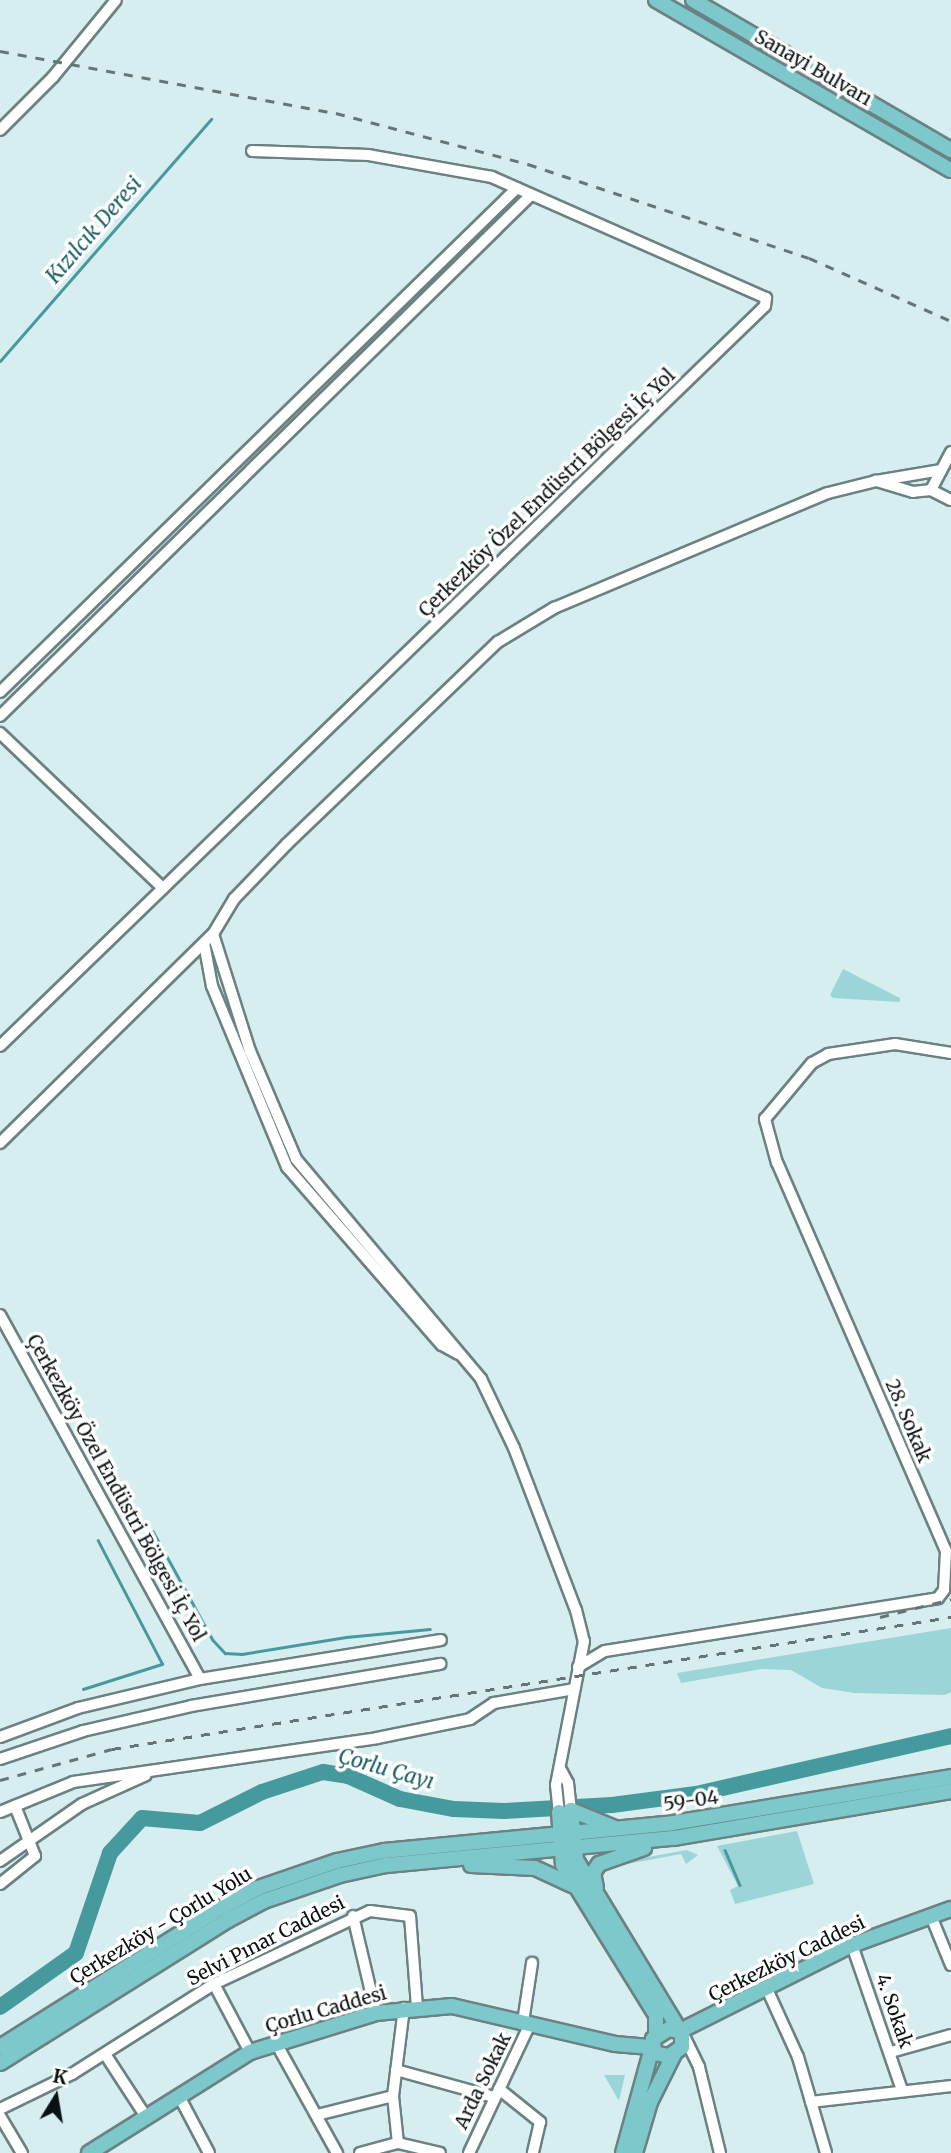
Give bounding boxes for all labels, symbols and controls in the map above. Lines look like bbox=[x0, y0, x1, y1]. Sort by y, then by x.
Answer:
street label: Sanayi Bulvarı bbox=[750, 25, 876, 111]
water label: Kızılcık Deresi bbox=[41, 171, 147, 289]
street label: Çerkezköy Özel Endüstri Bölgesi İç Yol bbox=[414, 364, 680, 622]
street label: Çerkezköy Özel Endüstri Bölgesi İç Yol bbox=[22, 1331, 210, 1645]
street label: 28. Sokak bbox=[880, 1376, 936, 1466]
water label: Çorlu Çayı bbox=[335, 1743, 437, 1795]
street label: 59-04 bbox=[662, 1786, 720, 1816]
street label: Çerkezköy - Çorlu Yolu bbox=[66, 1863, 256, 1989]
street label: Selvi Pınar Caddesi bbox=[183, 1891, 349, 1991]
street label: Çerkezköy Caddesi bbox=[705, 1911, 869, 2007]
street label: 4. Sokak bbox=[871, 1971, 917, 2051]
street label: Çorlu Caddesi bbox=[263, 1982, 389, 2038]
street label: Arda Sokak bbox=[450, 2029, 516, 2133]
north arrow bbox=[21, 2062, 91, 2132]
text: K bbox=[51, 2063, 69, 2090]

